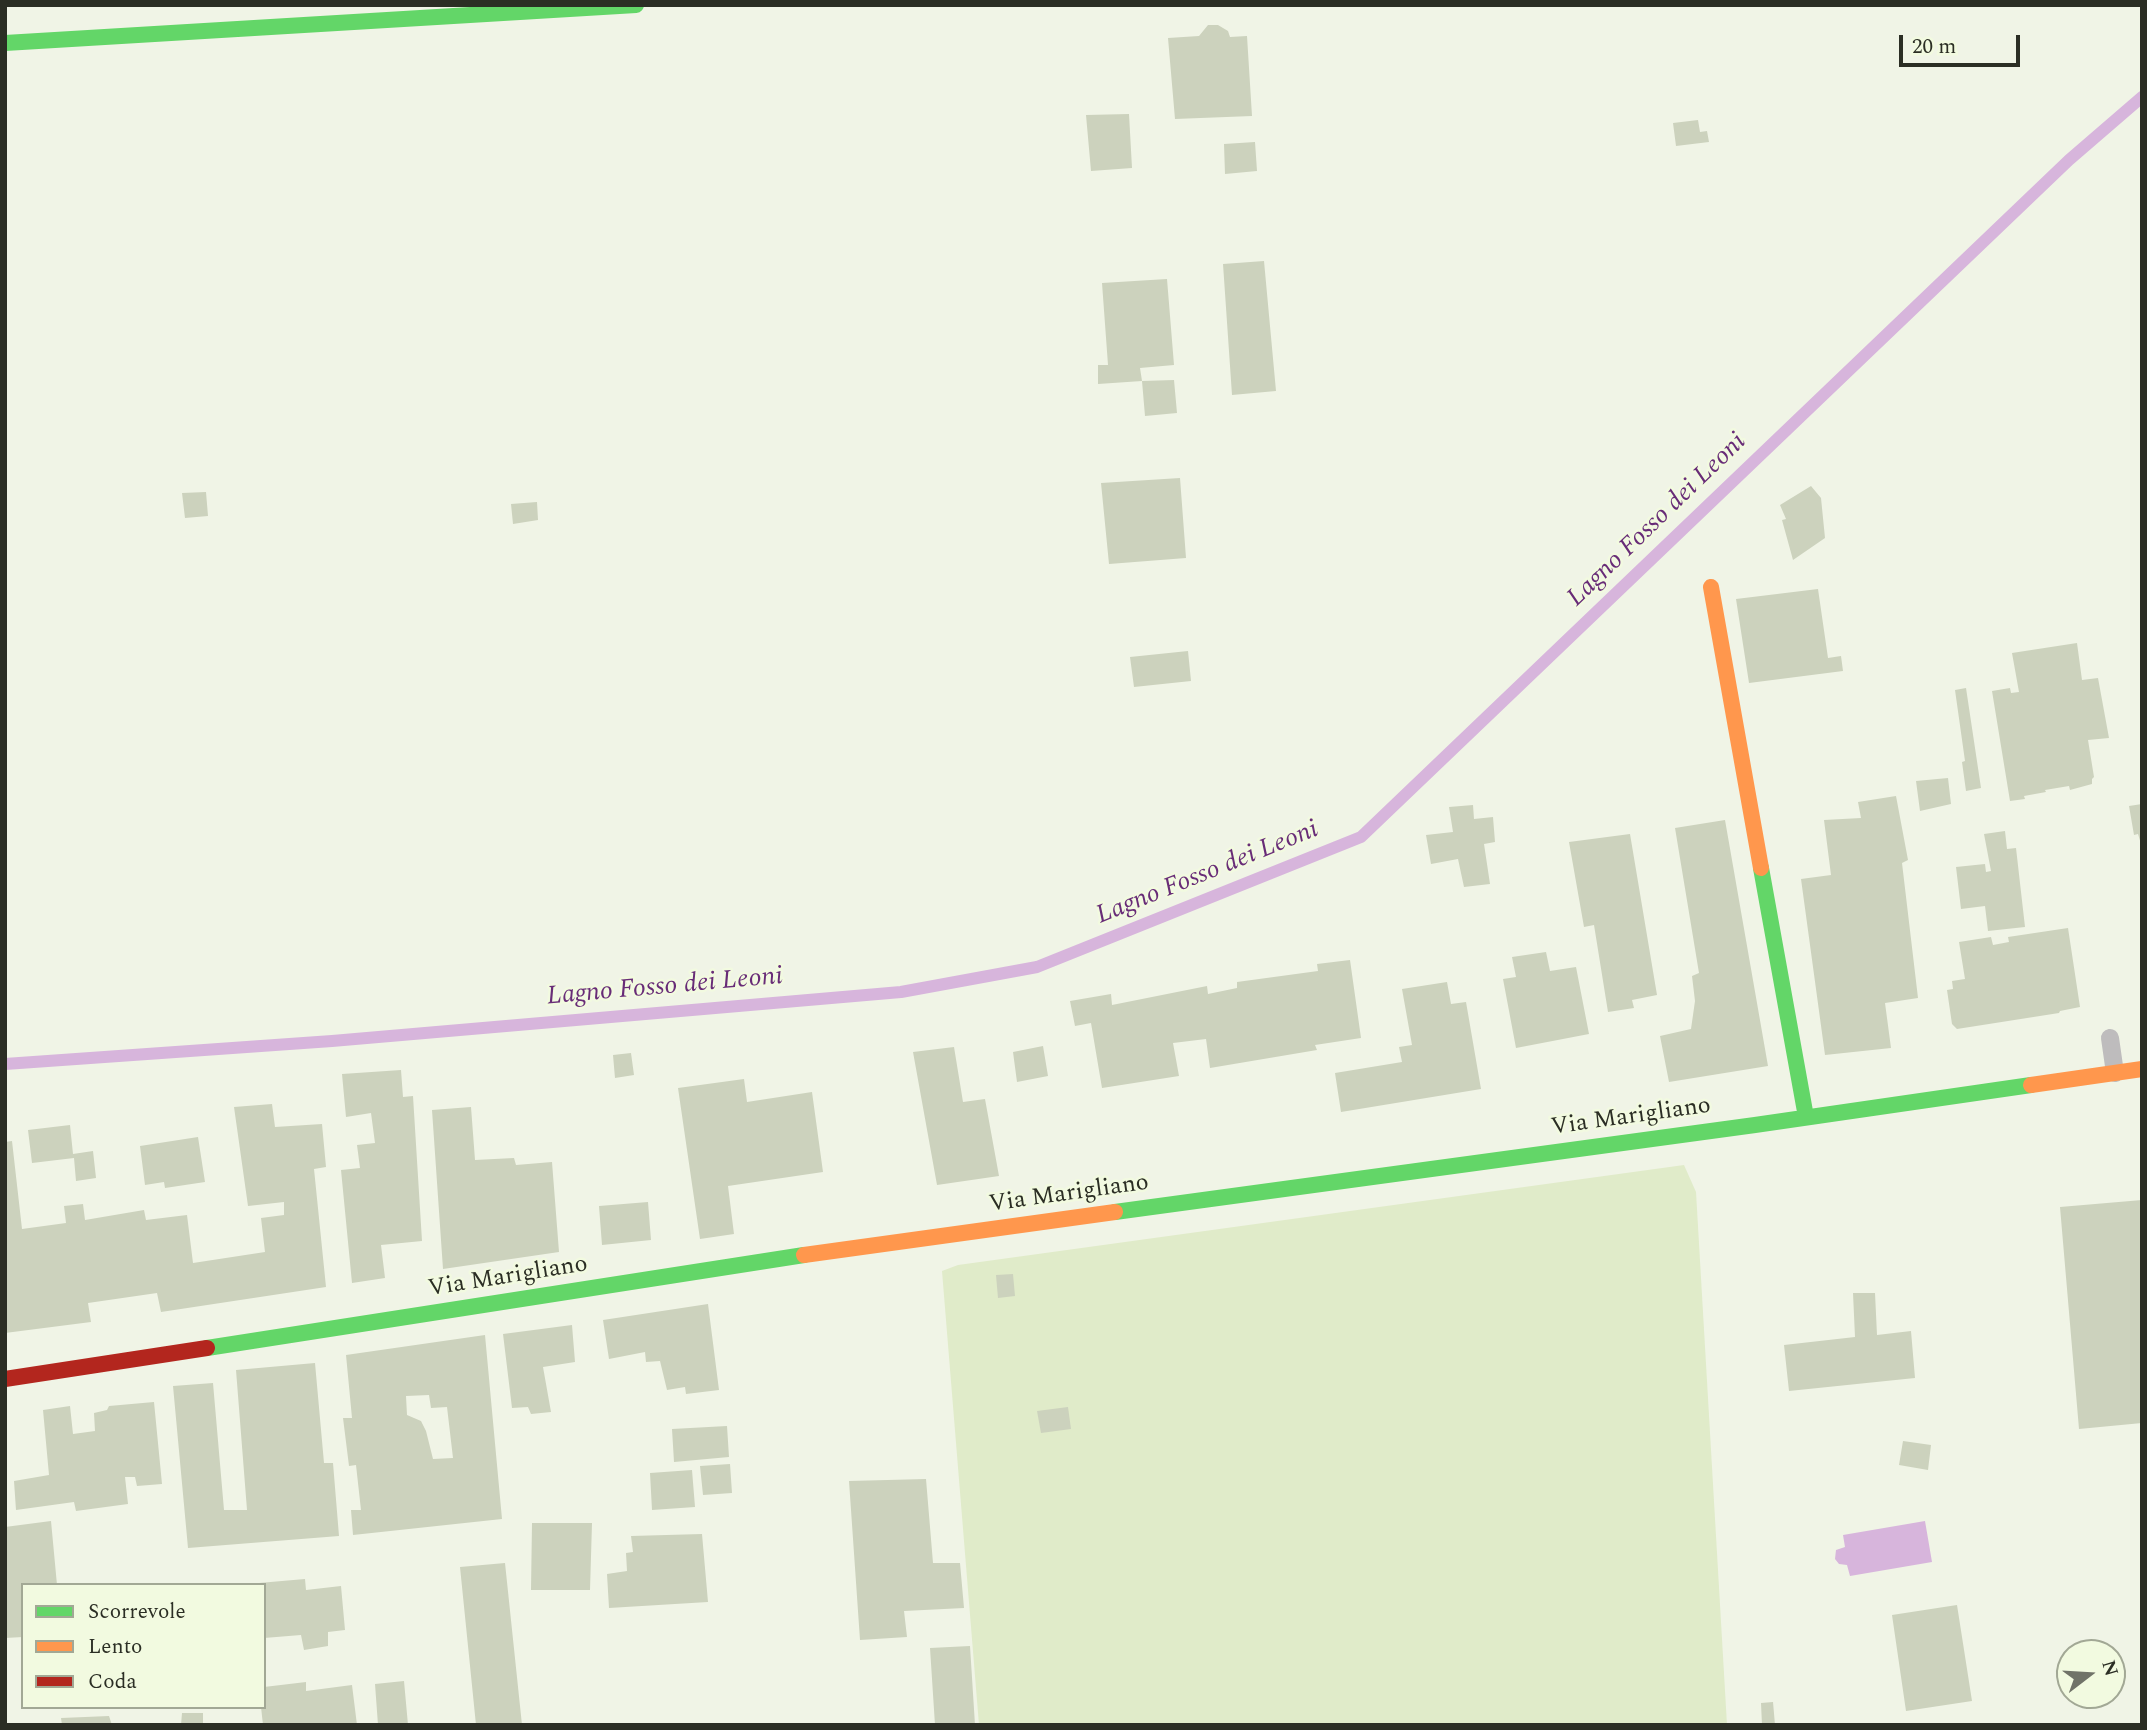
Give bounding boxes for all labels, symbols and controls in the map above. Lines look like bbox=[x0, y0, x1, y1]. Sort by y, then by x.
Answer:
scale bar bbox=[1902, 21, 2023, 65]
text: 20 m bbox=[1912, 31, 1956, 63]
water label: Lagno Fosso dei Leoni bbox=[1562, 428, 1754, 614]
water label: Lagno Fosso dei Leoni bbox=[1092, 815, 1324, 933]
water label: Lagno Fosso dei Leoni bbox=[546, 962, 784, 1014]
street label: Via Marigliano bbox=[1549, 1093, 1713, 1143]
street label: Via Marigliano bbox=[987, 1170, 1151, 1220]
street label: Via Marigliano bbox=[426, 1251, 590, 1305]
legend bbox=[21, 1583, 266, 1709]
text: Scorrevole bbox=[88, 1596, 186, 1628]
text: Lento bbox=[88, 1631, 142, 1663]
north arrow bbox=[2056, 1639, 2126, 1709]
text: N bbox=[2094, 1657, 2126, 1680]
text: Coda bbox=[88, 1666, 137, 1698]

